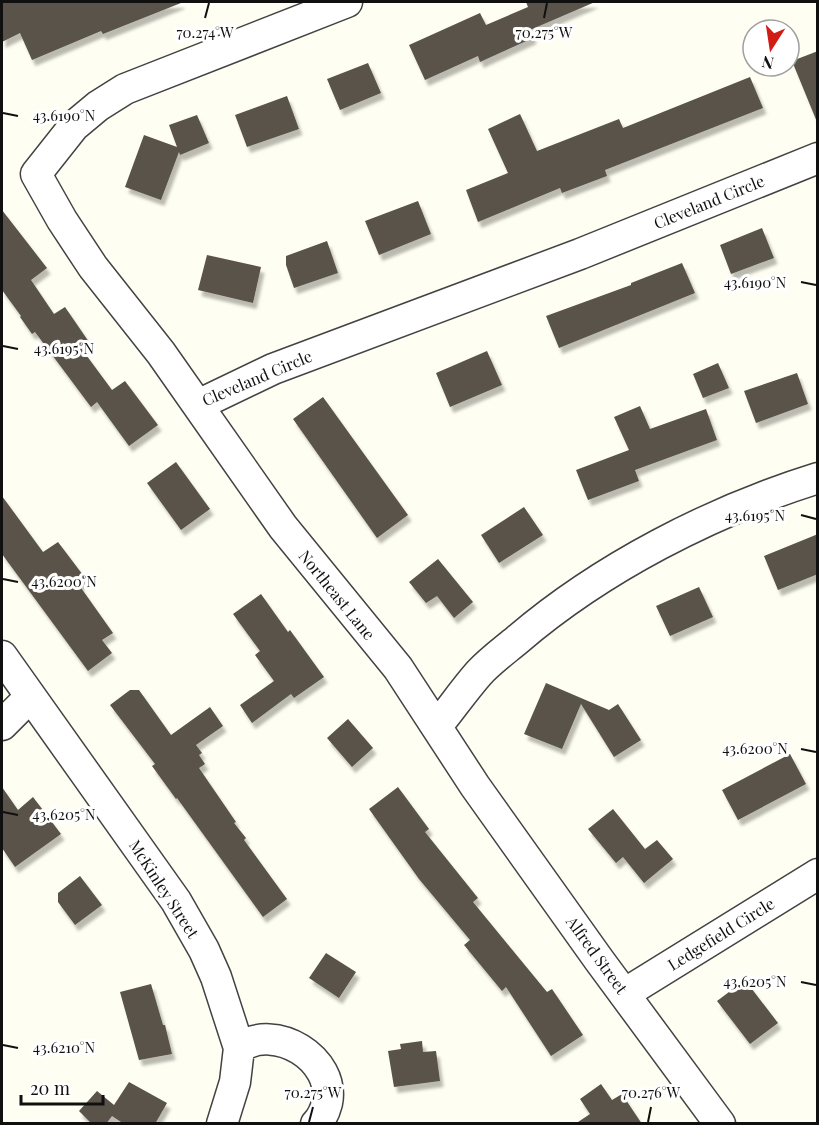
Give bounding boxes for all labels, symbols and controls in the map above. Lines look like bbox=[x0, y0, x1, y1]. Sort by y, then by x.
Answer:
north arrow bbox=[741, 18, 801, 78]
text: 70.274°W bbox=[176, 22, 234, 42]
text: 70.275°W bbox=[516, 22, 573, 42]
text: N bbox=[760, 52, 776, 75]
text: 43.6190°N bbox=[33, 105, 96, 125]
street label: Cleveland Circle bbox=[650, 170, 767, 233]
text: 43.6190°N bbox=[724, 272, 787, 292]
text: 43.6195°N bbox=[34, 338, 95, 358]
street label: Cleveland Circle bbox=[199, 345, 315, 410]
text: 43.6195°N bbox=[725, 505, 786, 525]
street label: Northeast Lane bbox=[295, 545, 380, 644]
text: 43.6200°N bbox=[31, 571, 97, 591]
text: 43.6200°N bbox=[722, 738, 788, 758]
text: 43.6205°N bbox=[32, 804, 96, 824]
street label: McKinley Street bbox=[125, 836, 204, 942]
street label: Ledgefield Circle bbox=[664, 892, 778, 975]
street label: Alfred Street bbox=[562, 911, 633, 998]
text: 43.6205°N bbox=[723, 971, 787, 991]
text: 43.6210°N bbox=[33, 1037, 96, 1057]
scale bar bbox=[21, 1068, 104, 1106]
text: 20 m bbox=[30, 1076, 70, 1100]
text: 70.275°W bbox=[285, 1082, 342, 1102]
text: 70.276°W bbox=[622, 1082, 681, 1102]

